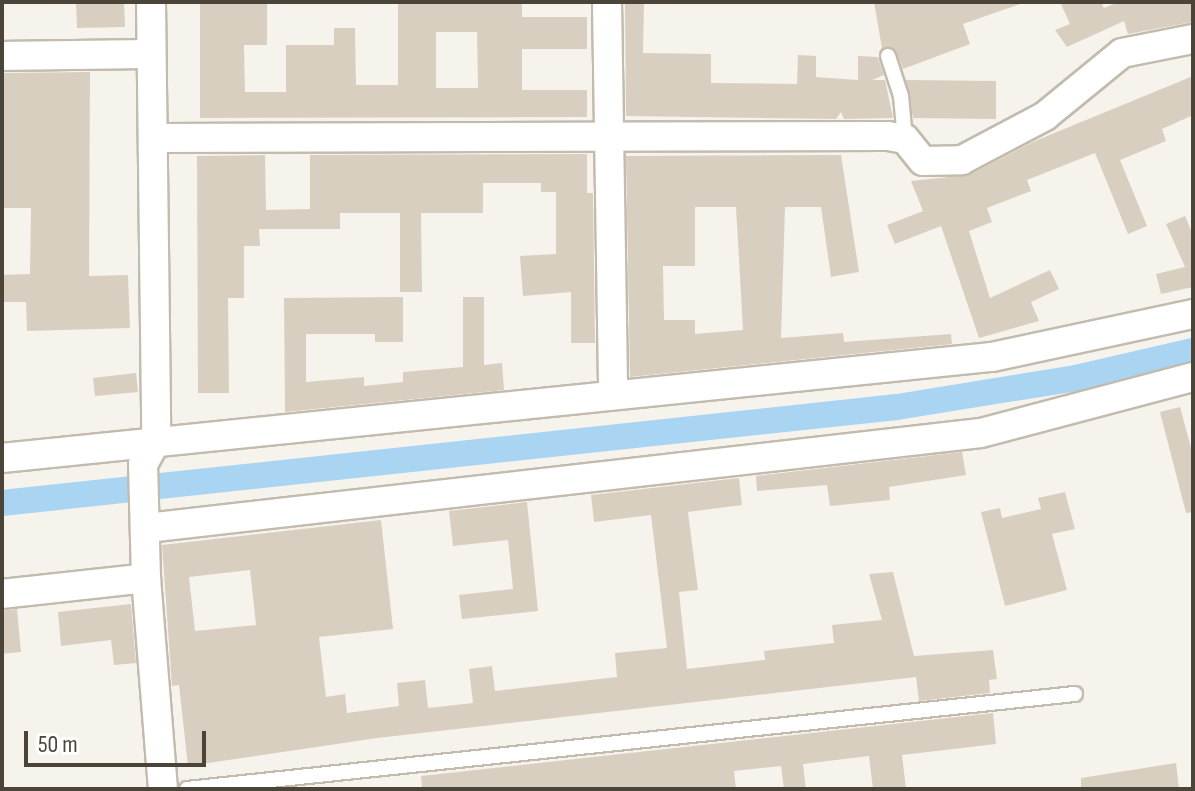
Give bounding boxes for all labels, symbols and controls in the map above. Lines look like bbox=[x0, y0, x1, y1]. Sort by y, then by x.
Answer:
scale bar bbox=[28, 715, 210, 765]
text: 50 m bbox=[38, 730, 78, 759]

